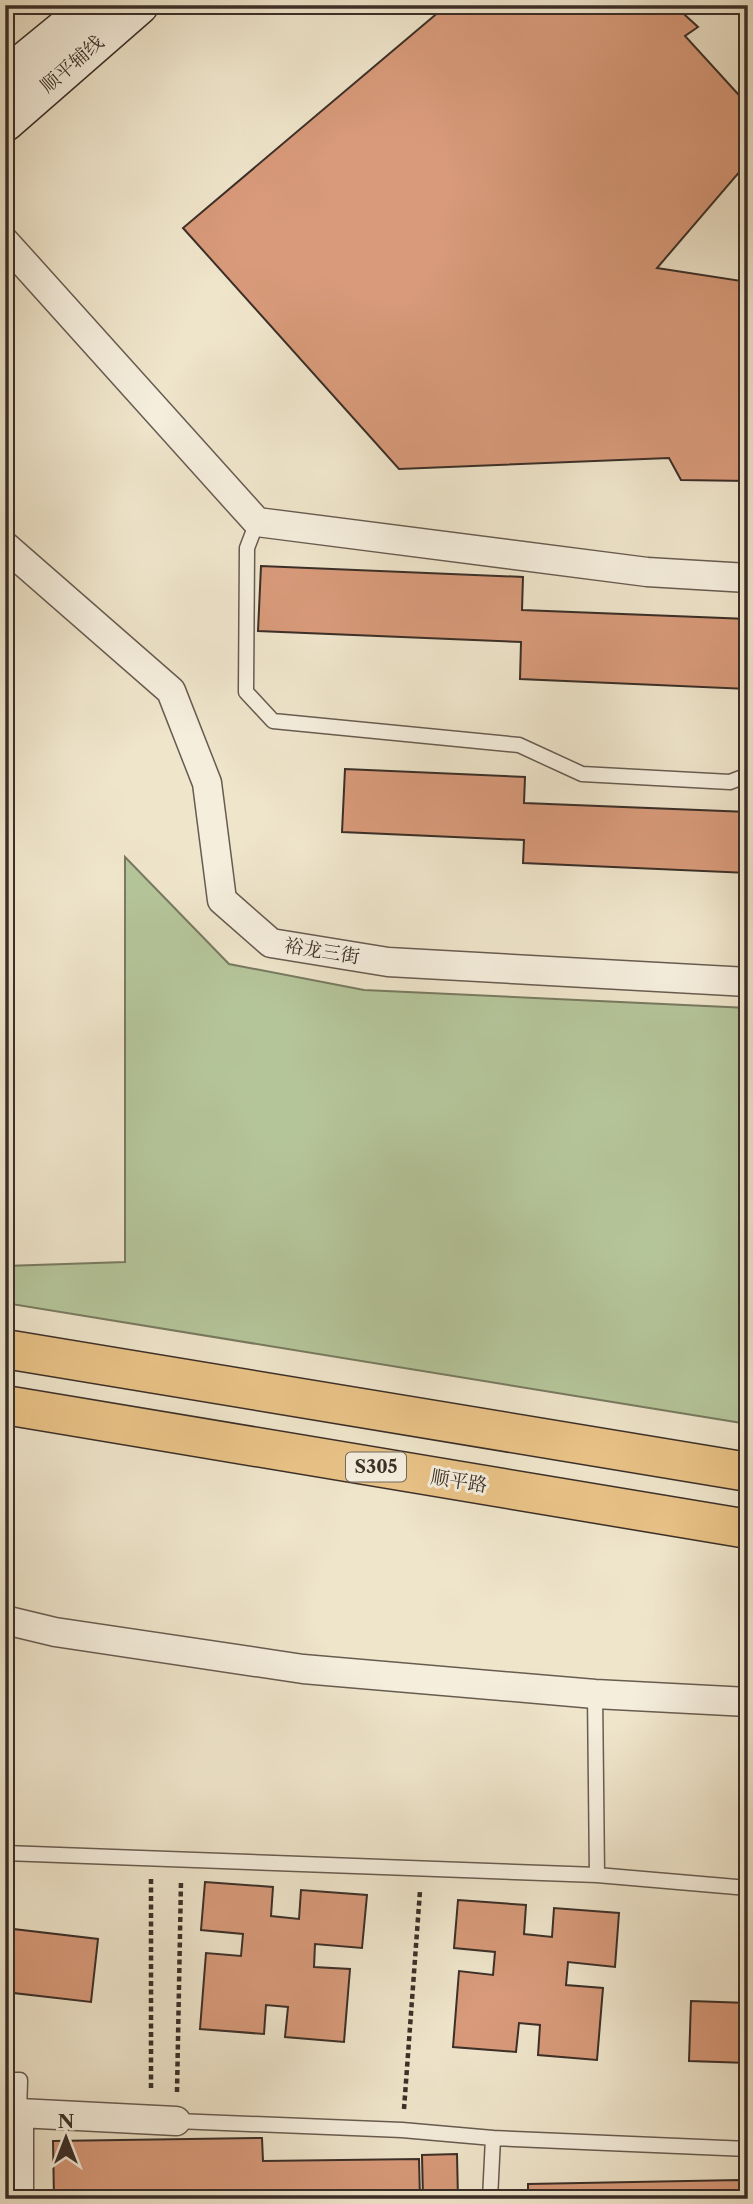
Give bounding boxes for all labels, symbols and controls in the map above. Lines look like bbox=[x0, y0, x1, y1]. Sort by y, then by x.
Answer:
street label: 顺平辅线 bbox=[36, 30, 108, 98]
street label: 裕龙三街 bbox=[283, 934, 361, 968]
road number: S305 bbox=[346, 1452, 406, 1482]
street label: 顺平路 bbox=[429, 1465, 489, 1497]
north arrow bbox=[32, 2102, 102, 2172]
text: N bbox=[58, 2110, 74, 2133]

